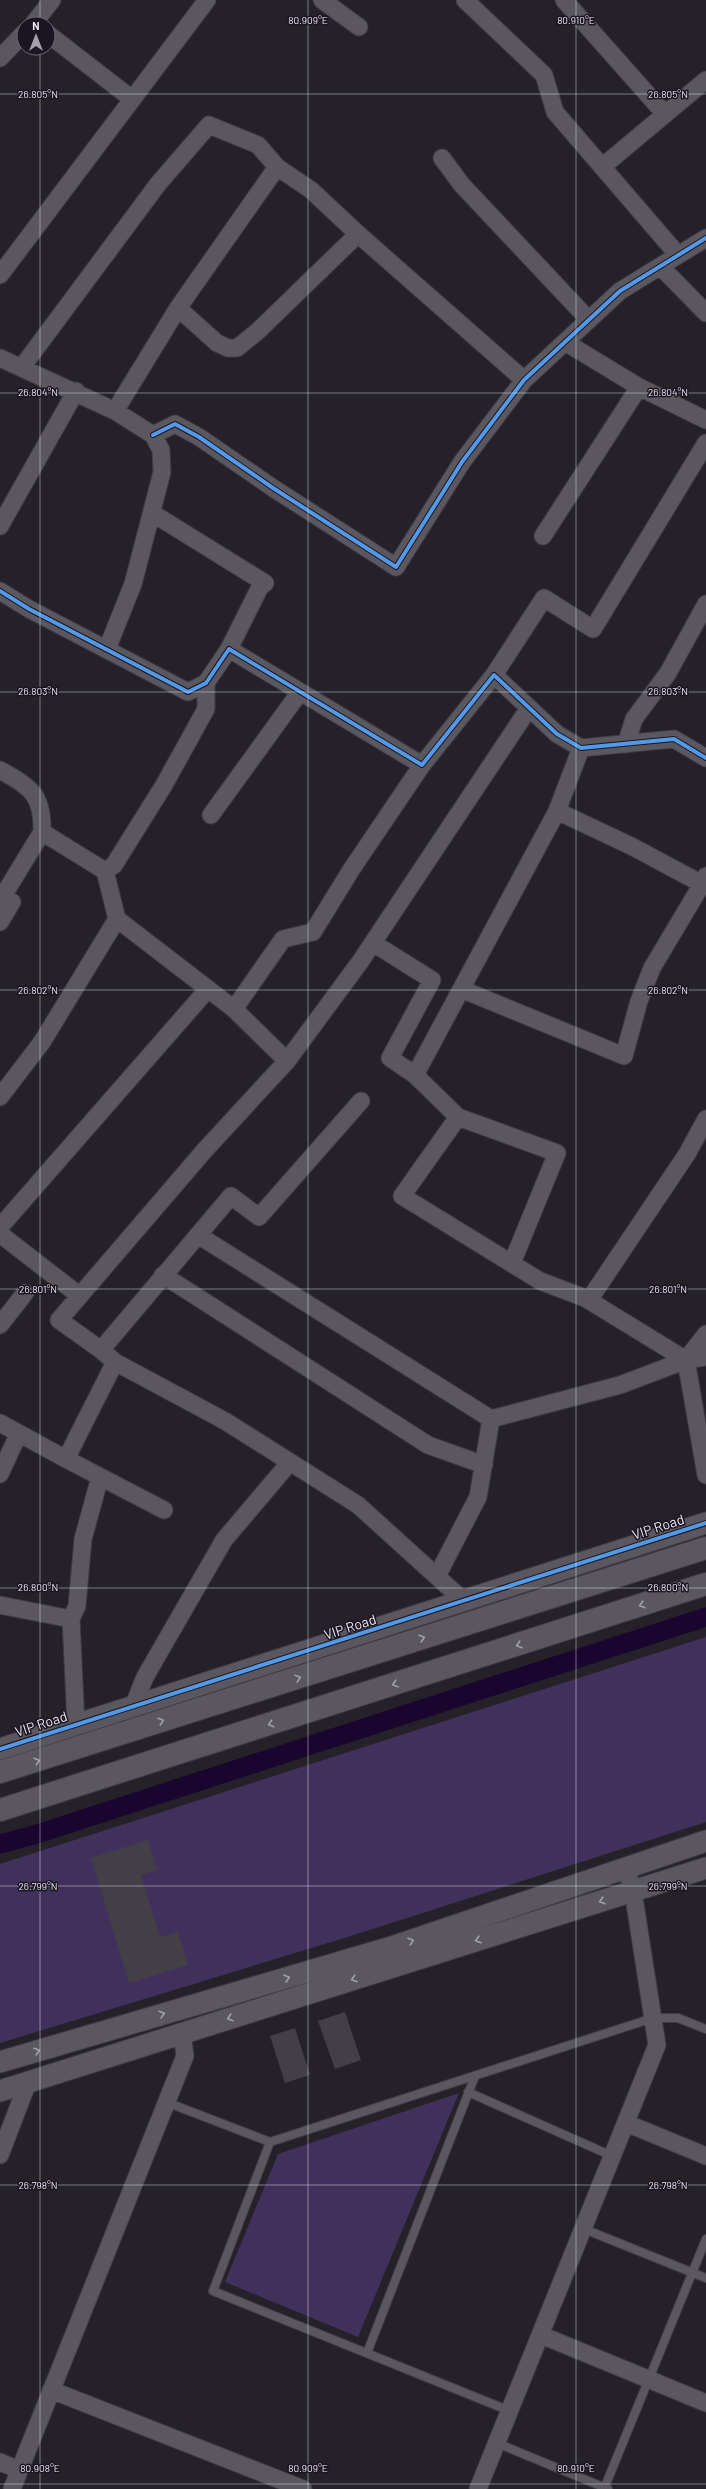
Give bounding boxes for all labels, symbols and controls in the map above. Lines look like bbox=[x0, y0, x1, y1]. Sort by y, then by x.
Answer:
text: 80.909°E bbox=[288, 14, 328, 26]
text: 80.910°E bbox=[557, 14, 595, 26]
north arrow bbox=[16, 16, 56, 56]
text: N bbox=[32, 19, 40, 32]
text: 26.805°N bbox=[18, 88, 58, 100]
text: 26.805°N bbox=[648, 88, 688, 100]
text: 26.804°N bbox=[18, 386, 58, 398]
text: 26.804°N bbox=[648, 386, 688, 398]
text: 26.803°N bbox=[18, 685, 58, 697]
text: 26.803°N bbox=[648, 685, 688, 697]
text: 26.802°N bbox=[18, 984, 58, 996]
text: 26.802°N bbox=[648, 984, 688, 996]
text: 26.801°N bbox=[19, 1283, 57, 1295]
text: 26.801°N bbox=[649, 1283, 687, 1295]
street label: VIP Road bbox=[630, 1510, 686, 1543]
text: 26.800°N bbox=[18, 1581, 58, 1593]
text: 26.800°N bbox=[648, 1581, 688, 1593]
one-way arrow bbox=[639, 1600, 646, 1609]
street label: VIP Road bbox=[322, 1610, 378, 1643]
one-way arrow bbox=[419, 1635, 426, 1643]
one-way arrow bbox=[515, 1640, 522, 1648]
one-way arrow bbox=[295, 1674, 302, 1683]
one-way arrow bbox=[392, 1680, 399, 1688]
street label: VIP Road bbox=[13, 1707, 69, 1740]
one-way arrow bbox=[157, 1717, 164, 1726]
one-way arrow bbox=[268, 1719, 275, 1728]
one-way arrow bbox=[34, 1757, 41, 1765]
text: 26.799°N bbox=[18, 1880, 58, 1892]
text: 26.799°N bbox=[648, 1880, 688, 1892]
one-way arrow bbox=[599, 1896, 606, 1905]
one-way arrow bbox=[475, 1935, 482, 1944]
one-way arrow bbox=[408, 1937, 415, 1946]
one-way arrow bbox=[283, 1974, 290, 1983]
one-way arrow bbox=[351, 1974, 358, 1983]
one-way arrow bbox=[158, 2010, 165, 2019]
one-way arrow bbox=[227, 2013, 234, 2022]
one-way arrow bbox=[34, 2047, 41, 2056]
text: 26.798°N bbox=[18, 2179, 58, 2191]
text: 26.798°N bbox=[648, 2179, 688, 2191]
text: 80.908°E bbox=[20, 2462, 60, 2474]
text: 80.909°E bbox=[288, 2462, 328, 2474]
text: 80.910°E bbox=[557, 2462, 595, 2474]

